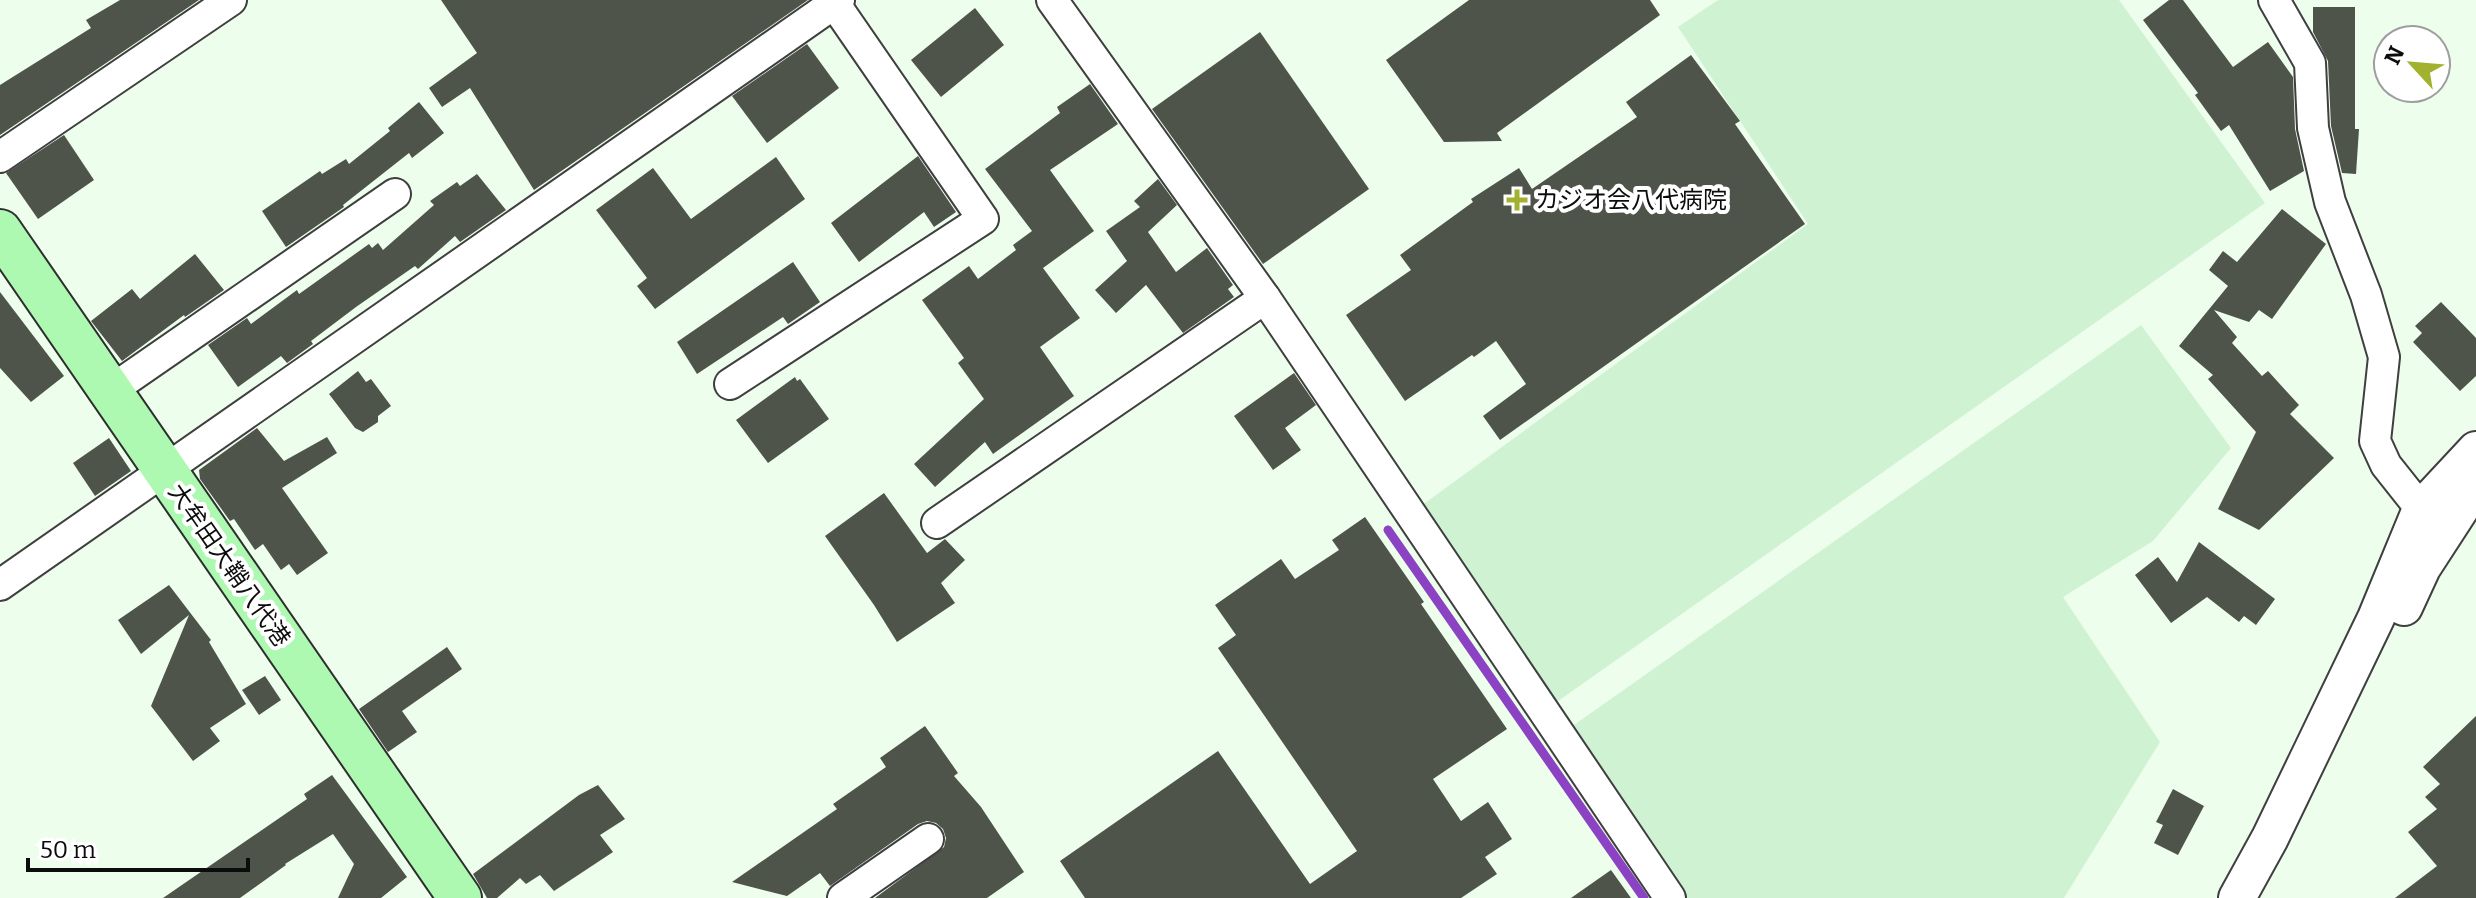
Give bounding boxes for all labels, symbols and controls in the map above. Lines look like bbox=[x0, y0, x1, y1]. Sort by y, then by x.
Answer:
north arrow bbox=[2372, 24, 2452, 104]
text: N bbox=[2379, 42, 2410, 69]
place label: カジオ会八代病院 bbox=[1535, 186, 1727, 214]
marker: カジオ会八代病院 bbox=[1506, 189, 1528, 211]
street label: 大牟田大鞘八代港 bbox=[162, 478, 296, 652]
scale bar bbox=[28, 822, 248, 872]
text: 50 m bbox=[40, 836, 96, 864]

